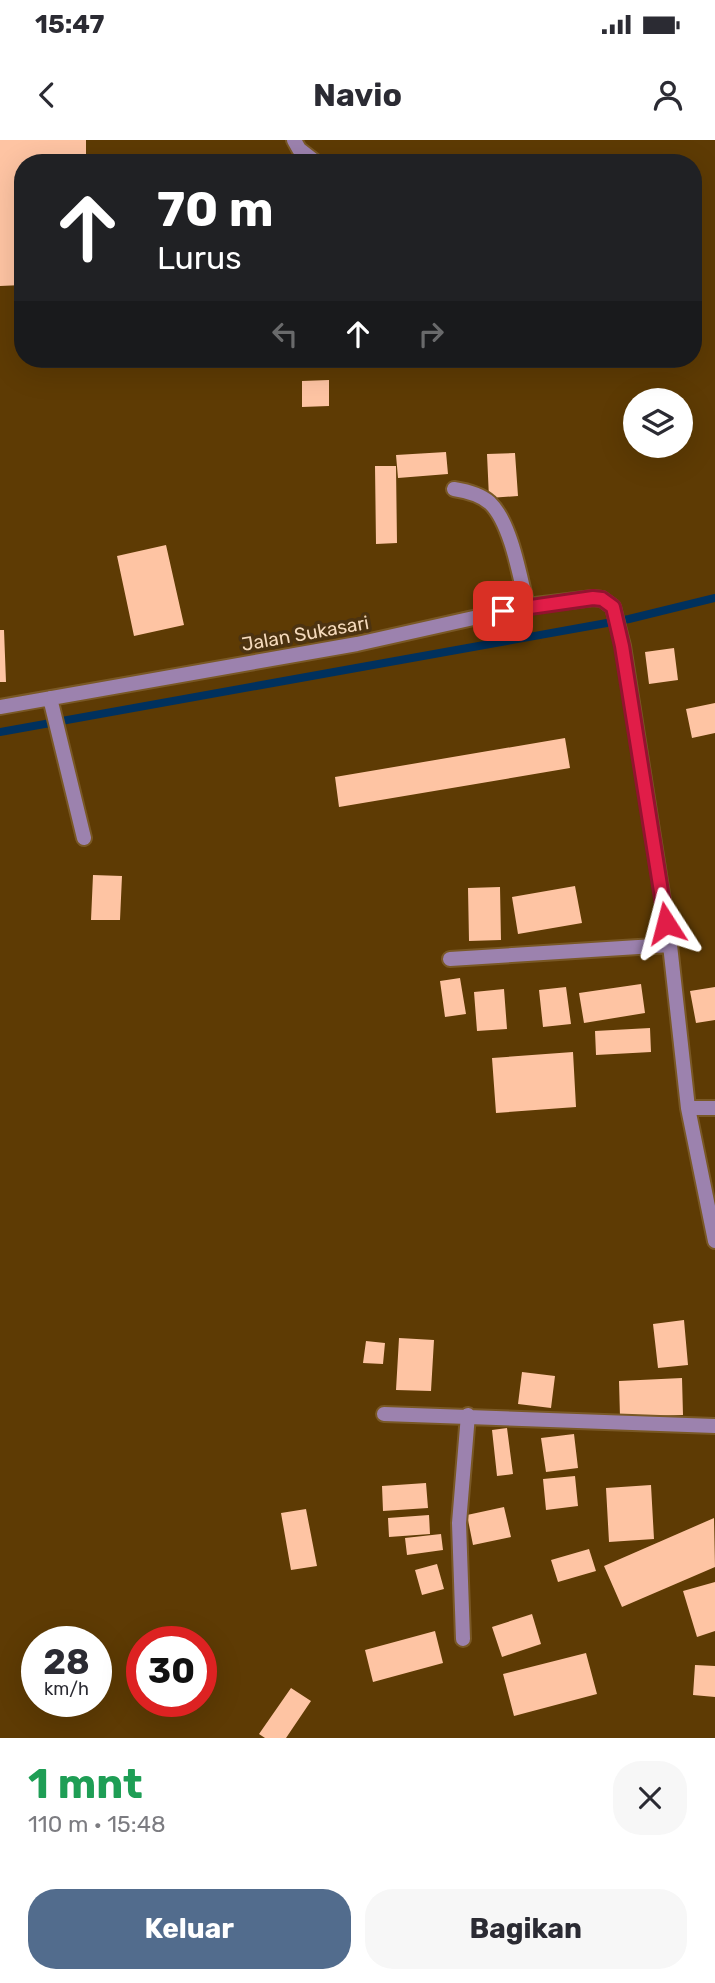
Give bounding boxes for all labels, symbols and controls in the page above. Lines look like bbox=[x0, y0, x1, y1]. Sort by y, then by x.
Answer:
text: 15:47 bbox=[35, 9, 104, 40]
icon: back bbox=[28, 76, 66, 114]
text: Navio bbox=[313, 76, 402, 114]
icon: person bbox=[649, 76, 687, 114]
text: 70 m bbox=[157, 180, 274, 238]
icon: ahead bbox=[42, 182, 133, 273]
text: Lurus bbox=[157, 239, 242, 277]
icon: left bbox=[266, 315, 304, 353]
icon: ahead bbox=[339, 315, 377, 353]
icon: right bbox=[412, 315, 450, 353]
map controls bbox=[623, 388, 693, 458]
button: layers bbox=[623, 388, 693, 458]
pin bbox=[473, 581, 533, 641]
icon: arrive bbox=[484, 592, 522, 630]
street label: Jalan Sukasari bbox=[240, 611, 371, 656]
position arrow bbox=[629, 886, 703, 960]
speed limit sign: 30 bbox=[126, 1626, 217, 1717]
text: 28 bbox=[43, 1641, 90, 1683]
text: km/h bbox=[44, 1678, 89, 1700]
text: 1 mnt bbox=[28, 1759, 143, 1809]
button: close bbox=[613, 1761, 687, 1835]
text: 110 m · 15:48 bbox=[28, 1810, 166, 1838]
button: Keluar bbox=[28, 1889, 351, 1969]
button: Bagikan bbox=[365, 1889, 687, 1969]

